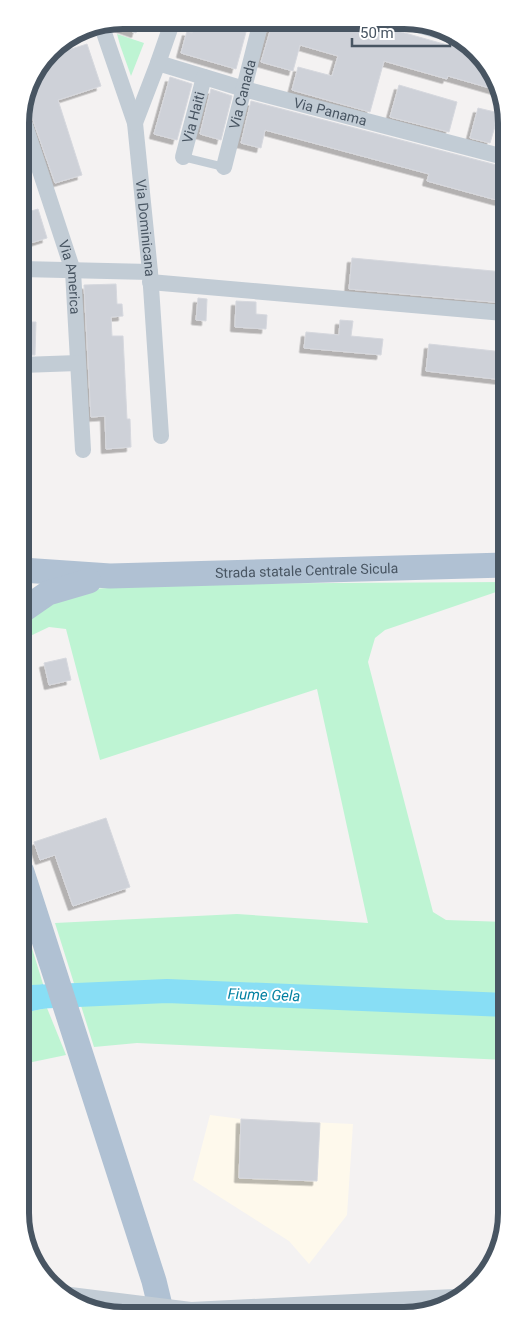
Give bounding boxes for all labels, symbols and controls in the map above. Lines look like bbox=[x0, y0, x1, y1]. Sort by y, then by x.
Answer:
scale bar bbox=[352, 15, 450, 47]
text: 50 m bbox=[360, 24, 394, 42]
street label: Via Canada bbox=[226, 58, 259, 131]
street label: Via Haiti bbox=[179, 90, 208, 145]
street label: Via Panama bbox=[292, 94, 369, 129]
street label: Via Dominicana bbox=[133, 178, 158, 277]
street label: Via America bbox=[55, 238, 83, 315]
street label: Strada statale Centrale Sicula bbox=[215, 560, 398, 581]
water label: Fiume Gela bbox=[227, 985, 301, 1005]

